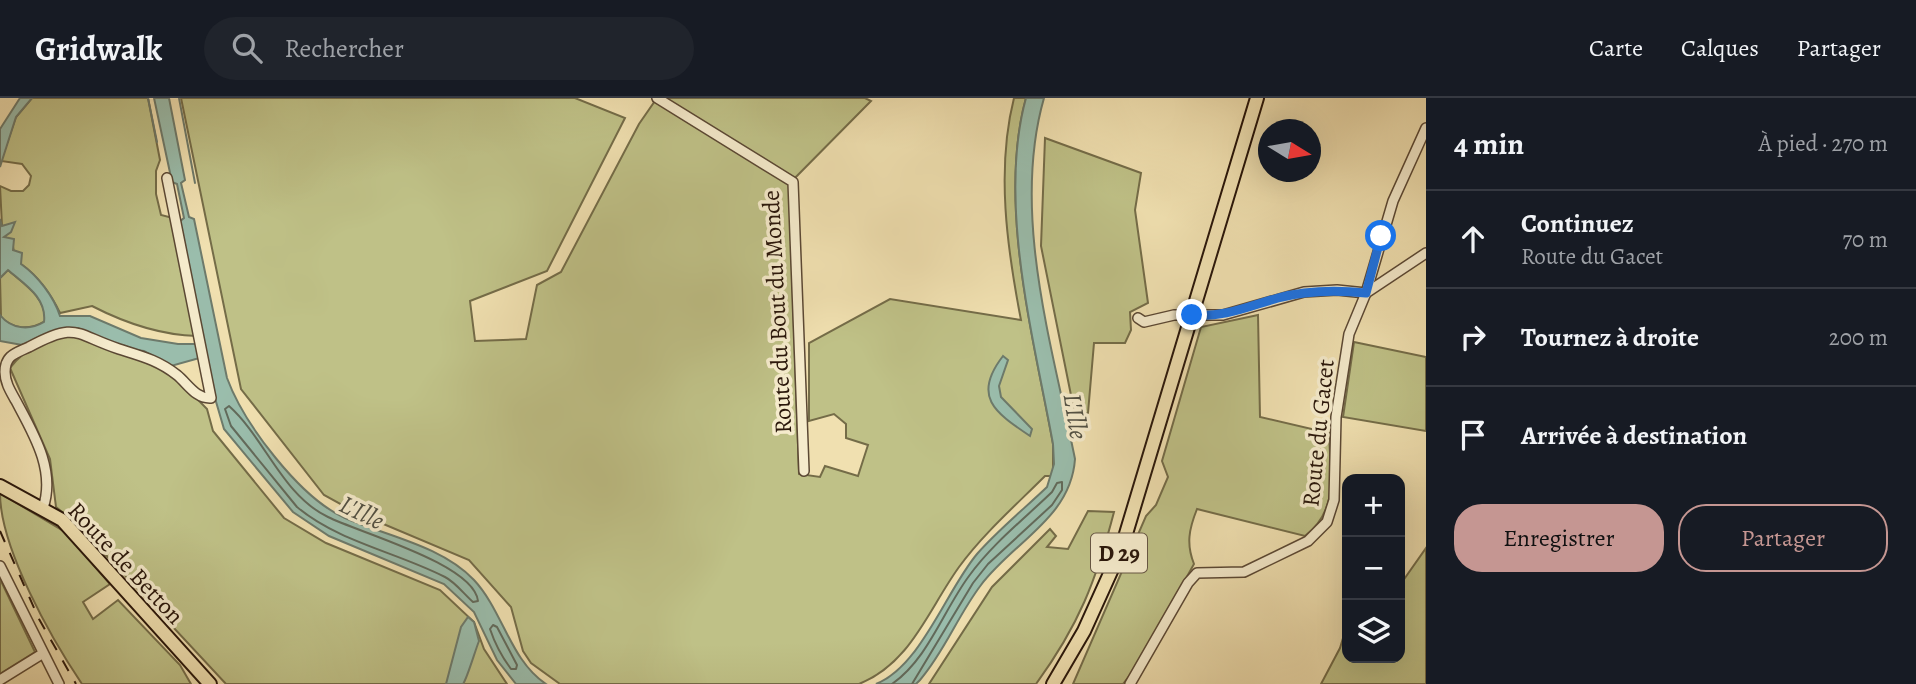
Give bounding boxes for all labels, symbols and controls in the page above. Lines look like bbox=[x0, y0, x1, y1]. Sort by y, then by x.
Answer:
search box bbox=[204, 17, 694, 80]
text: Gridwalk bbox=[35, 26, 162, 71]
icon: search bbox=[228, 29, 266, 67]
text: Rechercher bbox=[284, 31, 404, 66]
text: Carte bbox=[1589, 32, 1643, 64]
text: Calques bbox=[1681, 32, 1759, 64]
text: Partager bbox=[1797, 32, 1881, 64]
north arrow bbox=[1258, 119, 1321, 182]
text: 4 min bbox=[1454, 124, 1524, 164]
text: À pied · 270 m bbox=[1759, 128, 1888, 159]
street label: Route du Bout du Monde bbox=[755, 189, 799, 435]
text: Continuez bbox=[1521, 206, 1634, 241]
route start bbox=[1365, 220, 1396, 251]
icon: ahead bbox=[1454, 220, 1492, 258]
text: 70 m bbox=[1842, 224, 1888, 255]
text: Route du Gacet bbox=[1521, 241, 1663, 272]
route end bbox=[1176, 299, 1207, 330]
icon: right bbox=[1454, 318, 1492, 356]
text: Tournez à droite bbox=[1521, 320, 1699, 355]
text: 200 m bbox=[1829, 322, 1888, 353]
street label: Route du Gacet bbox=[1294, 357, 1342, 508]
water label: L'Ille bbox=[1055, 391, 1096, 442]
icon: arrive bbox=[1454, 416, 1492, 454]
text: Arrivée à destination bbox=[1521, 418, 1747, 453]
map controls bbox=[1342, 474, 1405, 663]
button: + bbox=[1342, 474, 1405, 537]
water label: L'Ille bbox=[333, 487, 390, 538]
street label: Route de Betton bbox=[61, 495, 191, 631]
button: Enregistrer bbox=[1454, 504, 1664, 572]
button: Partager bbox=[1678, 504, 1888, 572]
road number: D 29 bbox=[1091, 534, 1147, 573]
button: − bbox=[1342, 537, 1405, 600]
button: layers bbox=[1342, 600, 1405, 663]

